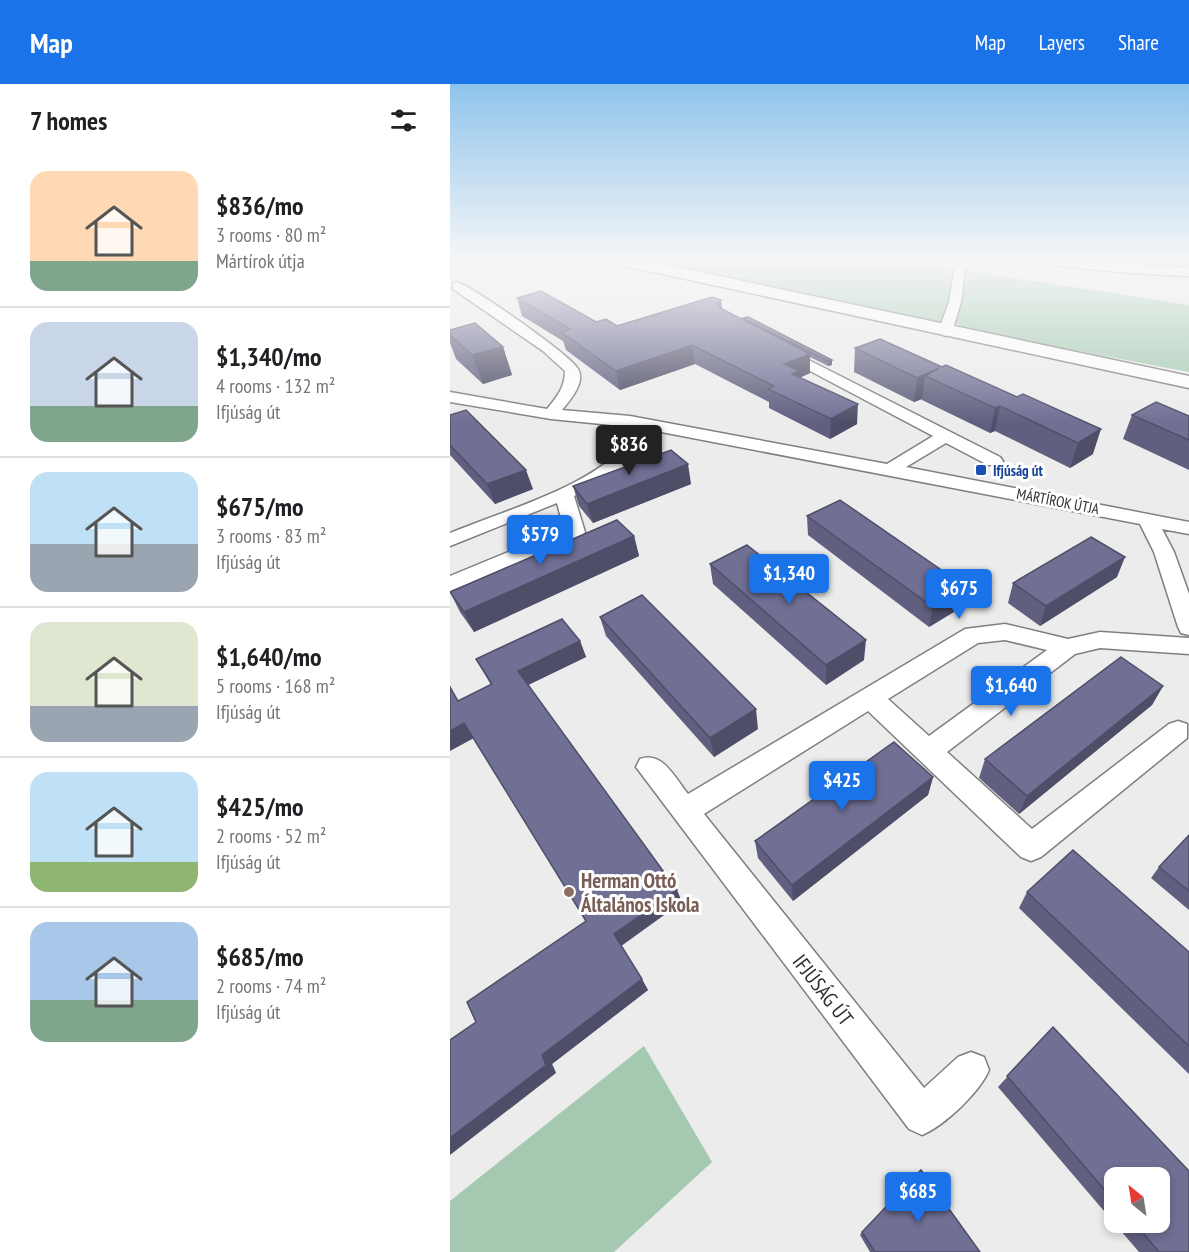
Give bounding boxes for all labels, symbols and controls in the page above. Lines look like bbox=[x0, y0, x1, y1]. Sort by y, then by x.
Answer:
text: Map bbox=[30, 24, 73, 61]
text: Map bbox=[975, 29, 1006, 56]
text: Layers bbox=[1039, 29, 1085, 56]
text: Share bbox=[1118, 29, 1159, 56]
text: 7 homes bbox=[30, 104, 107, 137]
icon: filters bbox=[387, 104, 420, 137]
text: $836/mo bbox=[216, 189, 304, 222]
icon: home bbox=[78, 195, 150, 267]
text: 3 rooms · 80 m² bbox=[216, 222, 326, 248]
text: Mártírok útja bbox=[216, 248, 305, 274]
text: $1,340/mo bbox=[216, 340, 322, 373]
icon: home bbox=[78, 346, 150, 418]
text: 4 rooms · 132 m² bbox=[216, 373, 335, 399]
text: Ifjúság út bbox=[216, 399, 281, 425]
pin: $836 bbox=[593, 425, 665, 476]
text: $836 bbox=[610, 431, 648, 457]
place label: Ifjúság út bbox=[993, 461, 1043, 480]
marker: Ifjúság út bbox=[974, 463, 988, 477]
street label: MÁRTÍROK ÚTJA bbox=[1015, 484, 1102, 518]
text: $675/mo bbox=[216, 490, 304, 523]
icon: home bbox=[78, 496, 150, 568]
pin: $579 bbox=[504, 515, 576, 566]
text: $579 bbox=[521, 521, 559, 547]
text: 3 rooms · 83 m² bbox=[216, 523, 326, 549]
text: Ifjúság út bbox=[216, 549, 281, 575]
pin: $1,340 bbox=[740, 554, 838, 605]
text: $1,340 bbox=[763, 560, 815, 586]
pin: $675 bbox=[923, 569, 995, 620]
text: $675 bbox=[940, 575, 978, 601]
text: $1,640/mo bbox=[216, 640, 322, 673]
icon: home bbox=[78, 646, 150, 718]
pin: $1,640 bbox=[962, 666, 1060, 717]
text: $1,640 bbox=[985, 672, 1037, 698]
text: 5 rooms · 168 m² bbox=[216, 673, 335, 699]
text: Ifjúság út bbox=[216, 699, 281, 725]
pin: $425 bbox=[806, 761, 878, 812]
text: $425 bbox=[823, 767, 861, 793]
text: $425/mo bbox=[216, 790, 304, 823]
icon: home bbox=[78, 796, 150, 868]
text: 2 rooms · 52 m² bbox=[216, 823, 326, 849]
text: Ifjúság út bbox=[216, 849, 281, 875]
place label: Herman Ottó Általános Iskola bbox=[580, 867, 700, 918]
marker: Herman Ottó Általános Iskola bbox=[562, 885, 576, 899]
text: $685/mo bbox=[216, 940, 304, 973]
icon: home bbox=[78, 946, 150, 1018]
street label: IFJÚSÁG ÚT bbox=[787, 949, 860, 1032]
text: 2 rooms · 74 m² bbox=[216, 973, 326, 999]
text: Ifjúság út bbox=[216, 999, 281, 1025]
north arrow bbox=[1104, 1167, 1170, 1233]
map controls bbox=[1104, 1167, 1170, 1233]
pin: $685 bbox=[882, 1172, 954, 1223]
text: $685 bbox=[899, 1178, 937, 1204]

